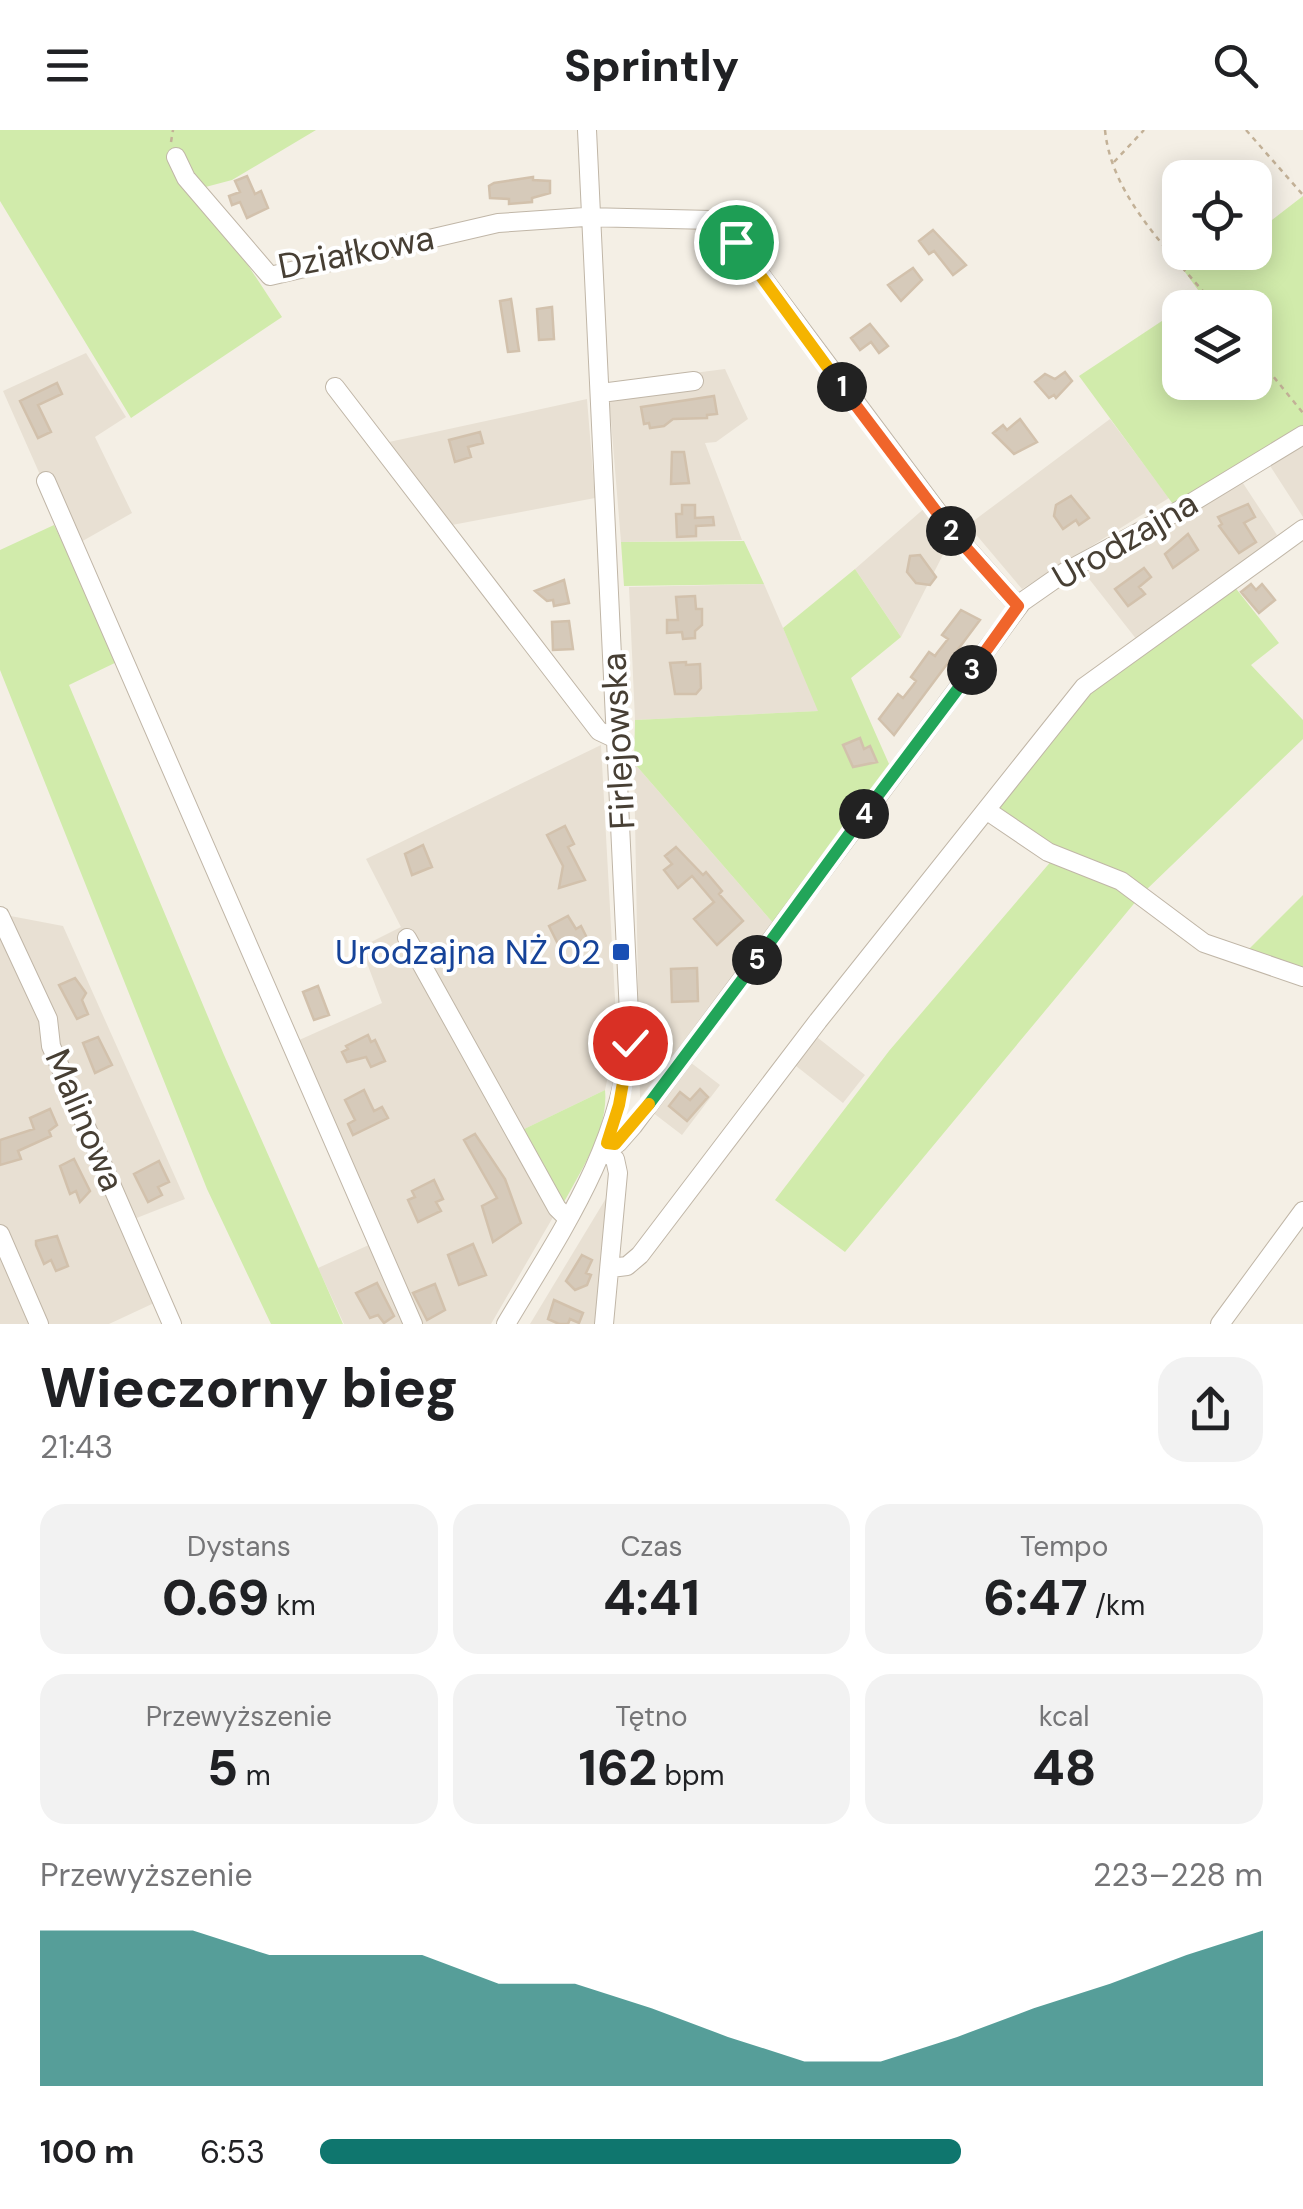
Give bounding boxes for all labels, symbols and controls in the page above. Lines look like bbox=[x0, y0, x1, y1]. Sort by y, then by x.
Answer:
text: Sprintly bbox=[564, 36, 739, 95]
icon: menu bbox=[40, 38, 95, 93]
icon: search bbox=[1208, 38, 1263, 93]
map controls bbox=[1162, 160, 1272, 400]
button: locate bbox=[1162, 160, 1272, 270]
pin bbox=[694, 200, 779, 285]
street label: Działkowa bbox=[274, 214, 438, 290]
icon: arrive bbox=[709, 215, 764, 270]
button: layers bbox=[1162, 290, 1272, 400]
pin: 1 bbox=[817, 362, 867, 412]
text: 1 bbox=[837, 368, 847, 405]
street label: Urodzajna bbox=[1044, 480, 1206, 600]
pin: 2 bbox=[926, 506, 976, 556]
text: 2 bbox=[943, 512, 959, 549]
pin: 3 bbox=[947, 645, 997, 695]
street label: Firlejowska bbox=[590, 651, 646, 831]
text: 3 bbox=[964, 651, 980, 688]
pin: 4 bbox=[839, 789, 889, 839]
text: 4 bbox=[855, 795, 873, 832]
place label: Urodzajna NŻ 02 bbox=[335, 929, 601, 975]
pin: 5 bbox=[732, 935, 782, 985]
marker: Urodzajna NŻ 02 bbox=[610, 941, 632, 963]
text: 5 bbox=[748, 941, 766, 978]
pin bbox=[588, 1001, 673, 1086]
icon: check bbox=[603, 1016, 658, 1071]
street label: Malinowa bbox=[35, 1042, 135, 1198]
text: Wieczorny bieg bbox=[40, 1352, 458, 1424]
button: share bbox=[1158, 1357, 1263, 1462]
text: 21:43 bbox=[40, 1426, 113, 1468]
text: Dystans bbox=[187, 1528, 291, 1565]
text: Czas bbox=[620, 1528, 683, 1565]
text: Tempo bbox=[1020, 1528, 1108, 1565]
text: 0.69 bbox=[162, 1565, 269, 1631]
text: 4:41 bbox=[603, 1565, 700, 1631]
text: 6:47 bbox=[983, 1565, 1088, 1631]
text: km bbox=[269, 1587, 316, 1624]
text: /km bbox=[1088, 1587, 1145, 1624]
text: Przewyższenie bbox=[146, 1698, 332, 1735]
text: Tętno bbox=[615, 1698, 688, 1735]
text: kcal bbox=[1039, 1698, 1089, 1735]
text: 5 bbox=[207, 1735, 238, 1801]
text: 162 bbox=[578, 1735, 657, 1801]
text: 48 bbox=[1032, 1735, 1096, 1801]
text: m bbox=[238, 1757, 271, 1794]
text: bpm bbox=[657, 1757, 725, 1794]
text: Przewyższenie bbox=[40, 1854, 253, 1896]
text: 223–228 m bbox=[1093, 1854, 1263, 1896]
text: 100 m bbox=[40, 2131, 134, 2173]
text: 6:53 bbox=[200, 2131, 265, 2173]

